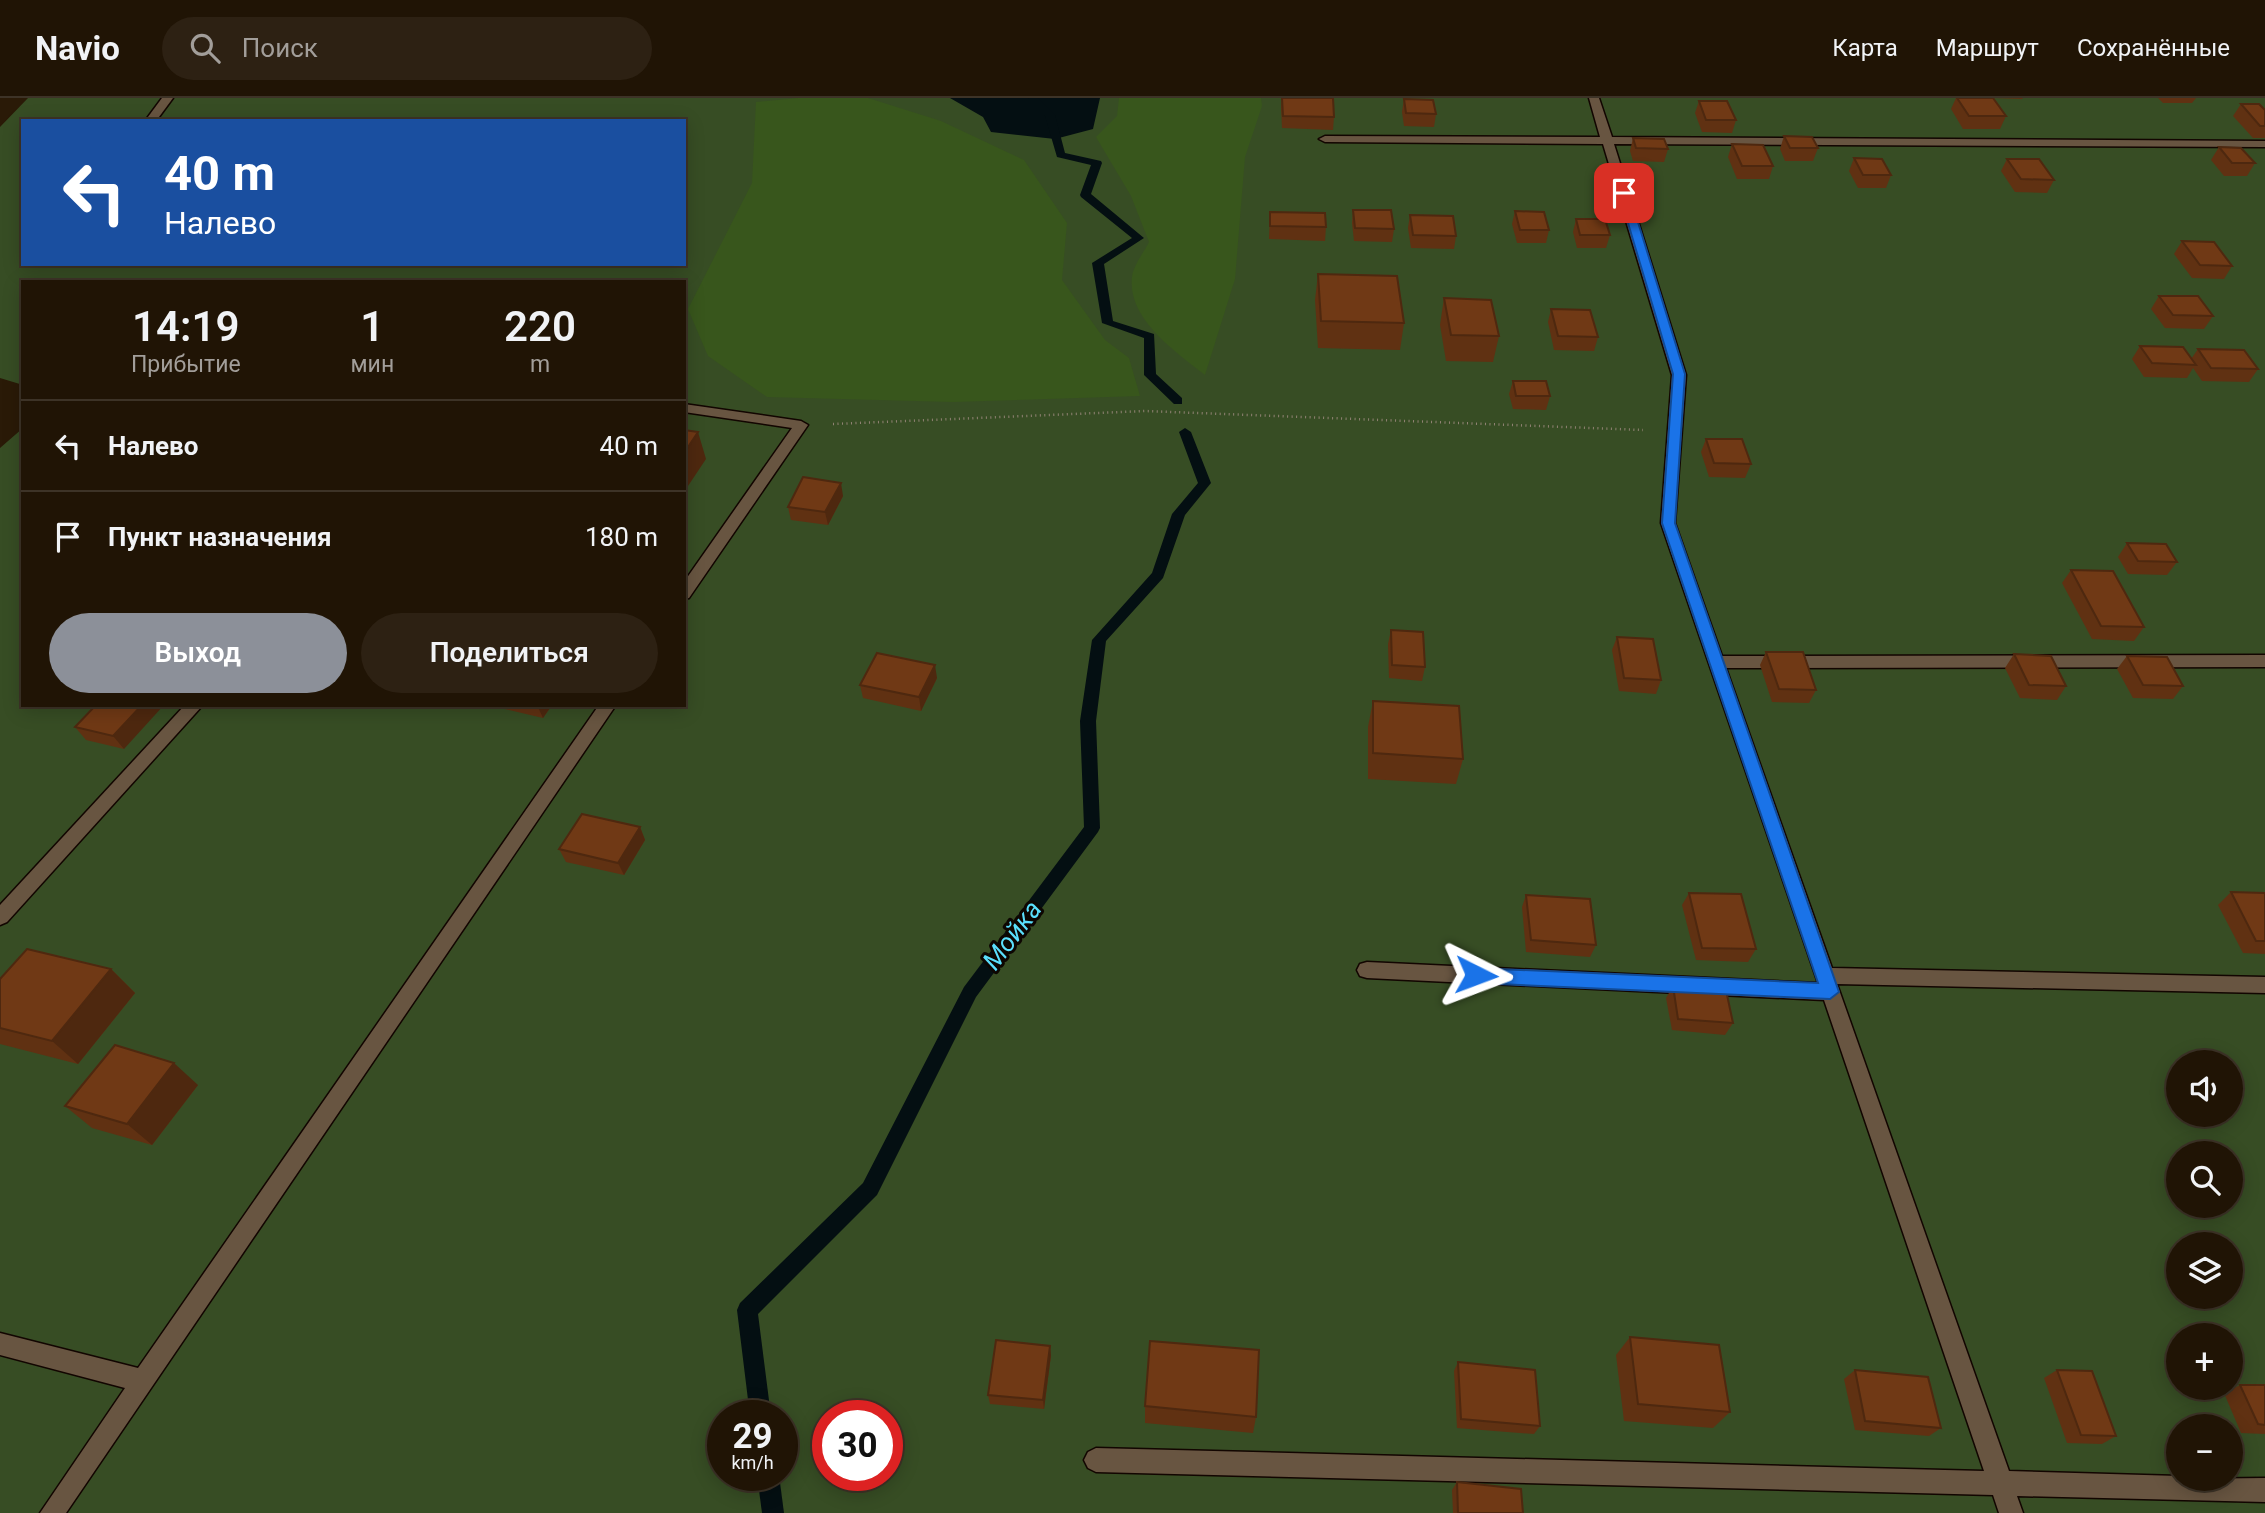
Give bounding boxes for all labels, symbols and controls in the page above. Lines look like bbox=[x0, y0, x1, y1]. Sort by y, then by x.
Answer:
search box bbox=[162, 17, 652, 80]
text: Navio bbox=[35, 29, 120, 68]
icon: search bbox=[186, 29, 224, 67]
text: Поиск bbox=[242, 33, 318, 63]
text: Карта bbox=[1832, 34, 1898, 62]
text: Маршрут bbox=[1936, 34, 2039, 62]
text: Сохранённые bbox=[2077, 34, 2230, 62]
text: 40 m bbox=[164, 145, 275, 202]
icon: left bbox=[49, 147, 140, 238]
pin bbox=[1594, 163, 1654, 223]
icon: arrive bbox=[1605, 174, 1643, 212]
text: Налево bbox=[164, 204, 276, 242]
text: 14:19 bbox=[132, 302, 239, 351]
text: 1 bbox=[360, 302, 384, 351]
text: 220 bbox=[504, 302, 576, 351]
text: Прибытие bbox=[131, 351, 241, 378]
text: мин bbox=[351, 351, 394, 378]
text: m bbox=[530, 351, 550, 378]
icon: left bbox=[49, 427, 87, 465]
text: Налево bbox=[108, 431, 198, 461]
text: 40 m bbox=[600, 431, 658, 461]
icon: arrive bbox=[49, 518, 87, 556]
text: Пункт назначения bbox=[108, 522, 332, 552]
text: 180 m bbox=[585, 522, 658, 552]
button: Выход bbox=[49, 613, 347, 693]
button: Поделиться bbox=[361, 613, 658, 693]
water label: Мойка bbox=[976, 895, 1048, 975]
position arrow bbox=[1439, 938, 1513, 1012]
map controls bbox=[2166, 1050, 2243, 1491]
button: sound bbox=[2166, 1050, 2243, 1127]
button: search bbox=[2166, 1141, 2243, 1218]
button: layers bbox=[2166, 1232, 2243, 1309]
button: + bbox=[2166, 1323, 2243, 1400]
speed limit sign: 30 bbox=[812, 1400, 903, 1491]
button: − bbox=[2166, 1414, 2243, 1491]
text: 29 bbox=[732, 1416, 773, 1457]
text: km/h bbox=[731, 1452, 774, 1473]

